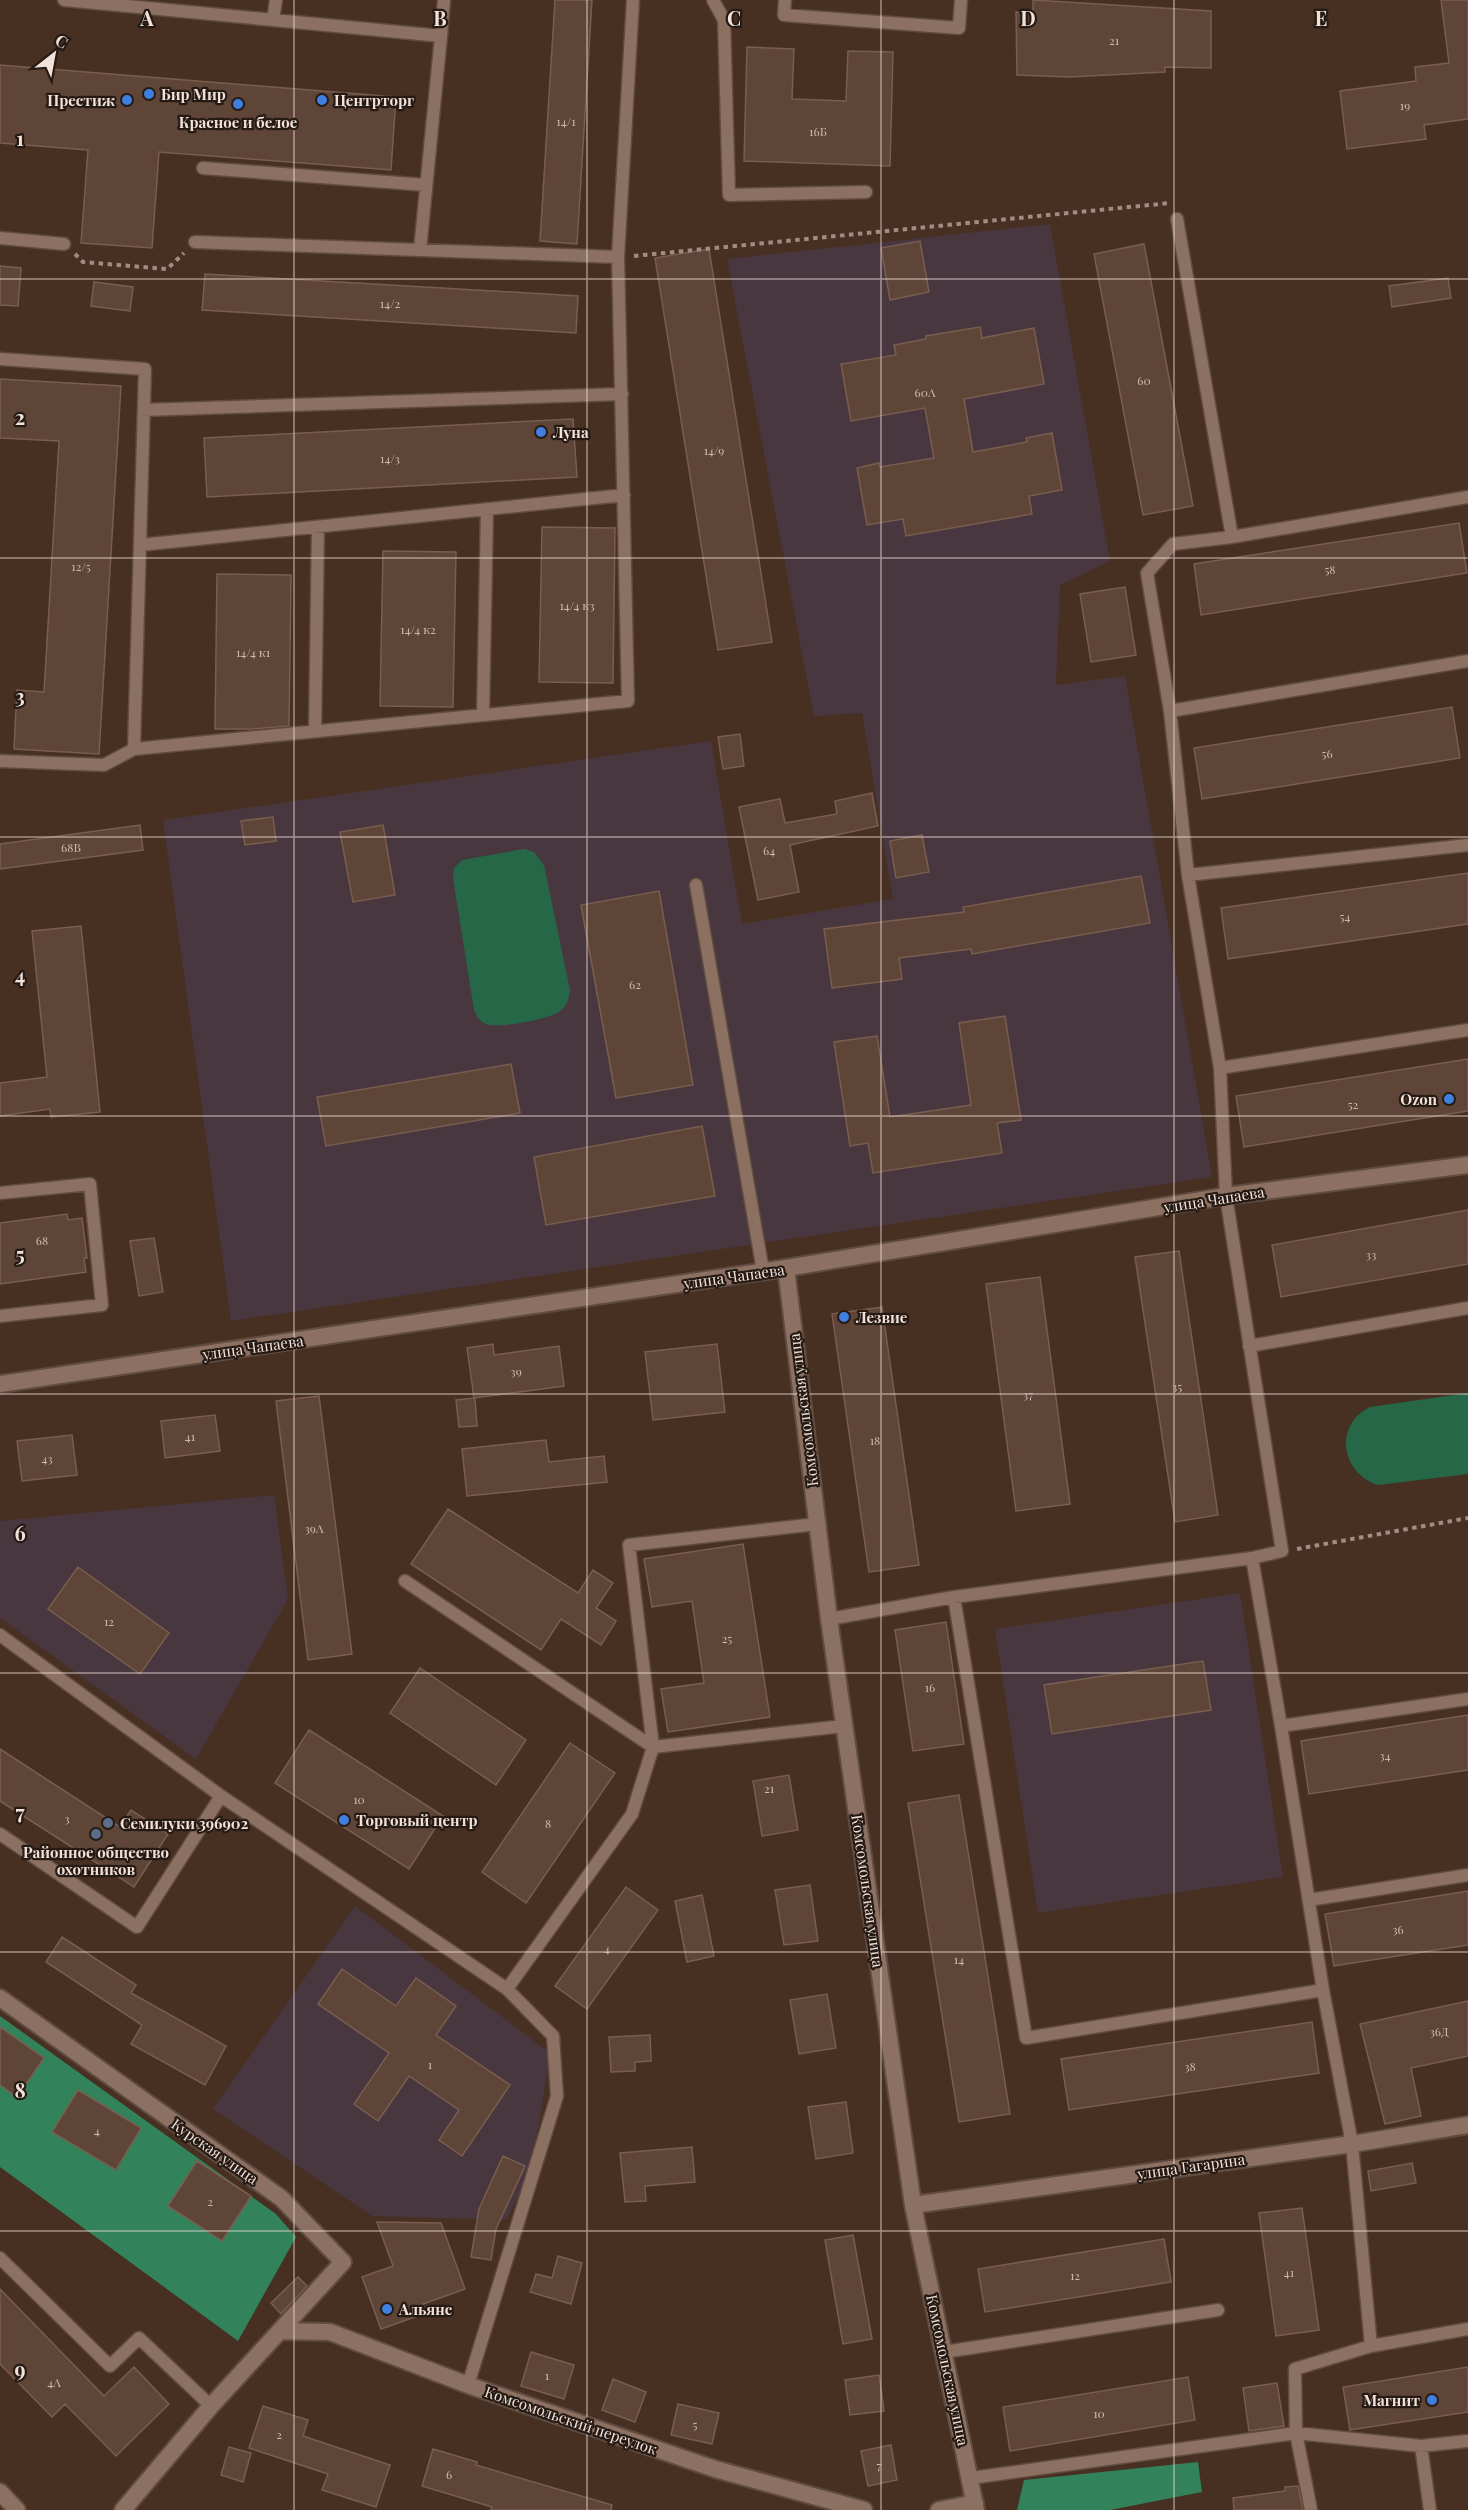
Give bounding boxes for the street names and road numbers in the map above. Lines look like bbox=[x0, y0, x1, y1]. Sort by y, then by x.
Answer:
street label: улица Чапаева bbox=[1161, 1181, 1266, 1217]
street label: улица Чапаева bbox=[681, 1259, 786, 1293]
street label: улица Чапаева bbox=[200, 1330, 305, 1364]
street label: Комсомольская улица bbox=[784, 1332, 822, 1488]
street label: Комсомольская улица bbox=[847, 1813, 889, 1969]
street label: Курская улица bbox=[168, 2114, 263, 2189]
street label: улица Гагарина bbox=[1135, 2148, 1247, 2184]
street label: Комсомольская улица bbox=[922, 2293, 974, 2448]
street label: Комсомольский переулок bbox=[482, 2381, 660, 2459]

